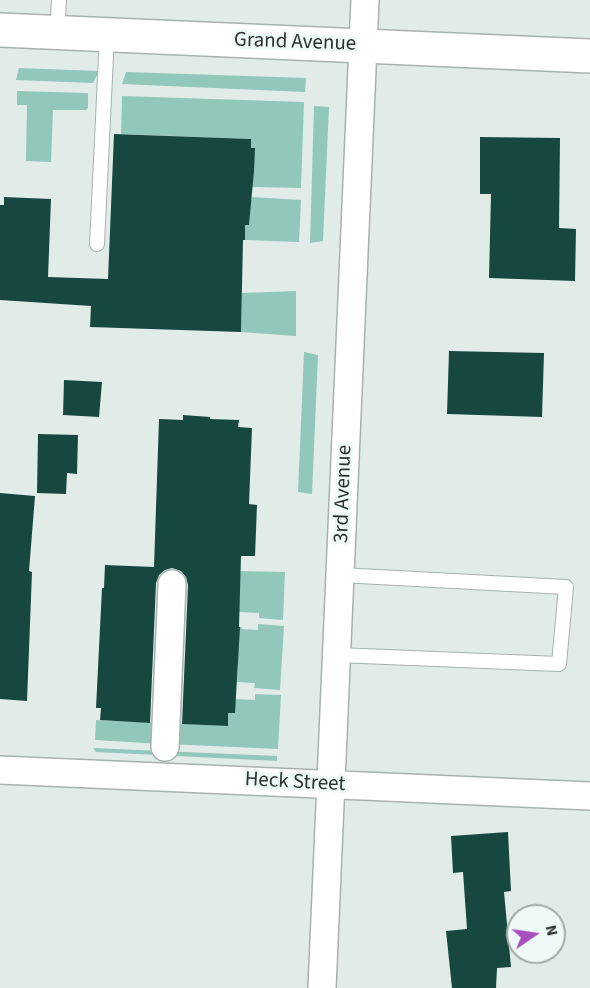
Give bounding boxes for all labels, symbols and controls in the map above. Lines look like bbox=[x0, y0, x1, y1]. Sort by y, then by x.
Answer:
street label: Grand Avenue bbox=[233, 28, 357, 58]
street label: 3rd Avenue bbox=[330, 445, 358, 543]
street label: Heck Street bbox=[244, 768, 346, 798]
north arrow bbox=[506, 904, 566, 964]
text: N bbox=[540, 923, 564, 938]

